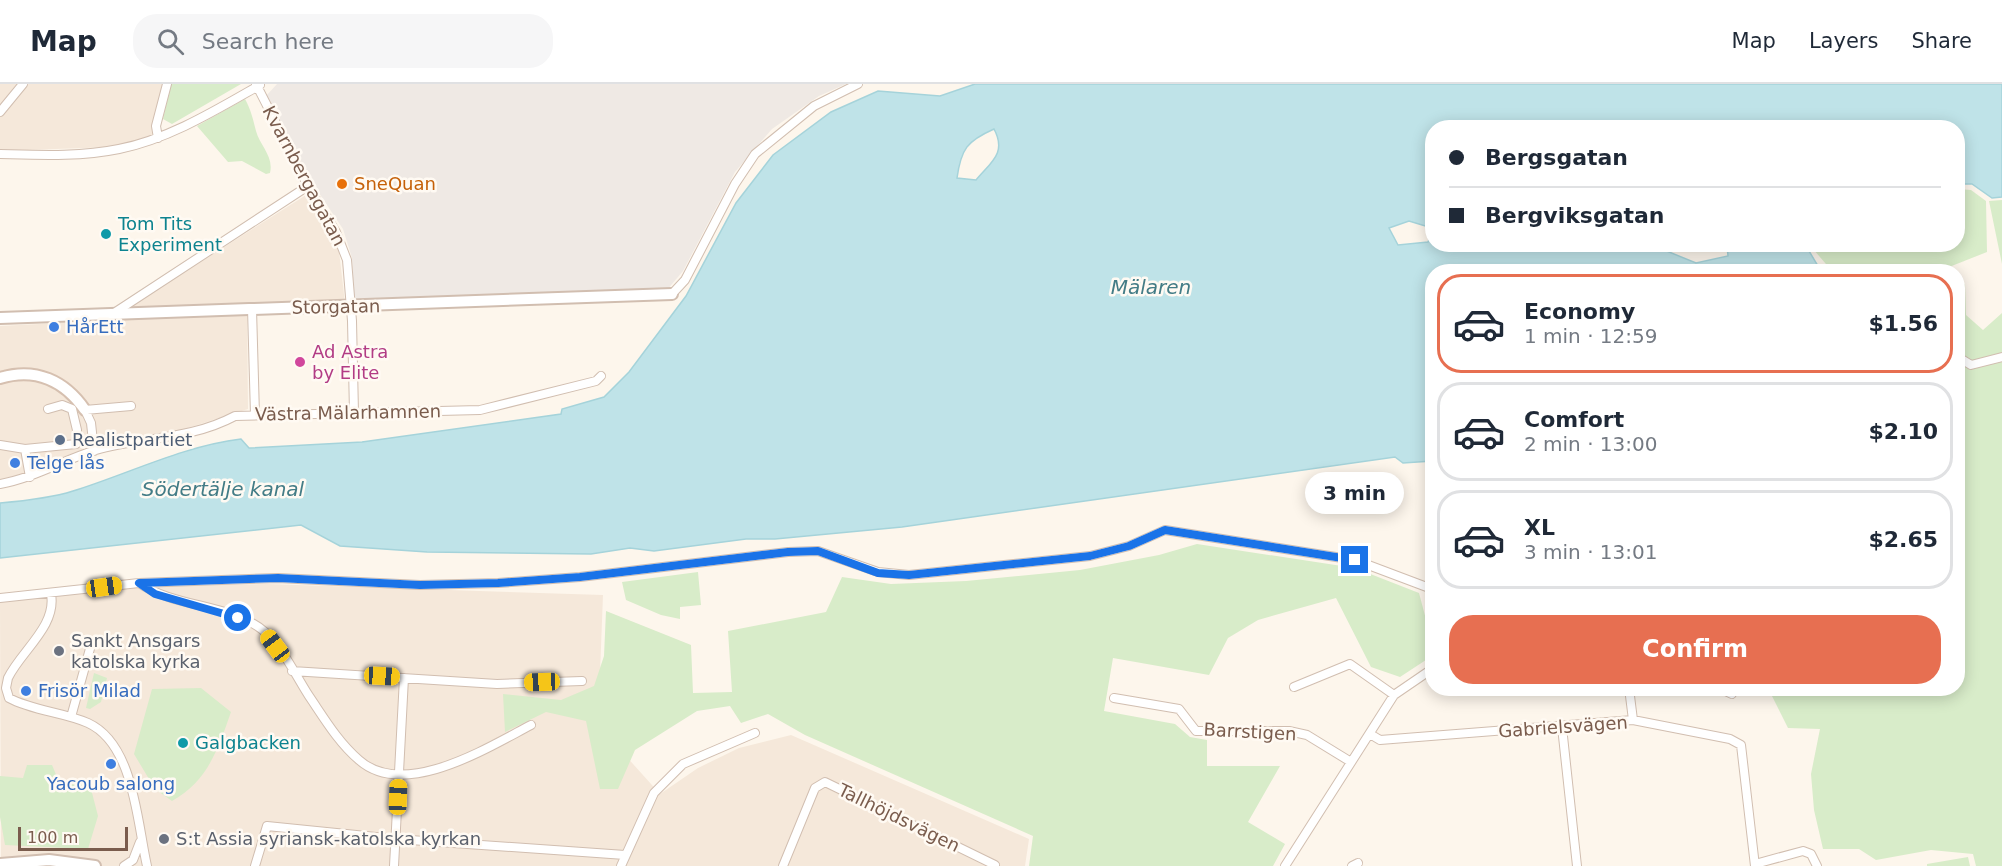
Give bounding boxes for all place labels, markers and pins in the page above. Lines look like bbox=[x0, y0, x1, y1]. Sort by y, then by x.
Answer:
place label: SneQuan bbox=[354, 173, 436, 194]
marker: SneQuan bbox=[335, 177, 349, 191]
place label: Tom Tits Experiment bbox=[117, 213, 222, 255]
marker: Tom Tits Experiment bbox=[99, 227, 113, 241]
place label: HårEtt bbox=[66, 316, 123, 337]
marker: HårEtt bbox=[47, 320, 61, 334]
place label: Ad Astra by Elite bbox=[312, 341, 388, 383]
marker: Ad Astra by Elite bbox=[293, 355, 307, 369]
place label: Realistpartiet bbox=[72, 429, 192, 450]
marker: Realistpartiet bbox=[53, 433, 67, 447]
place label: Telge lås bbox=[26, 452, 105, 473]
marker: Telge lås bbox=[8, 456, 22, 470]
place label: Sankt Ansgars katolska kyrka bbox=[71, 630, 200, 672]
marker: Sankt Ansgars katolska kyrka bbox=[52, 644, 66, 658]
place label: Frisör Milad bbox=[38, 680, 141, 701]
marker: Frisör Milad bbox=[19, 684, 33, 698]
place label: Galgbacken bbox=[195, 732, 301, 753]
marker: Galgbacken bbox=[176, 736, 190, 750]
marker: Yacoub salong bbox=[104, 757, 118, 771]
place label: Yacoub salong bbox=[46, 773, 175, 794]
place label: S:t Assia syriansk-katolska kyrkan bbox=[176, 828, 481, 849]
marker: S:t Assia syriansk-katolska kyrkan bbox=[157, 832, 171, 846]

